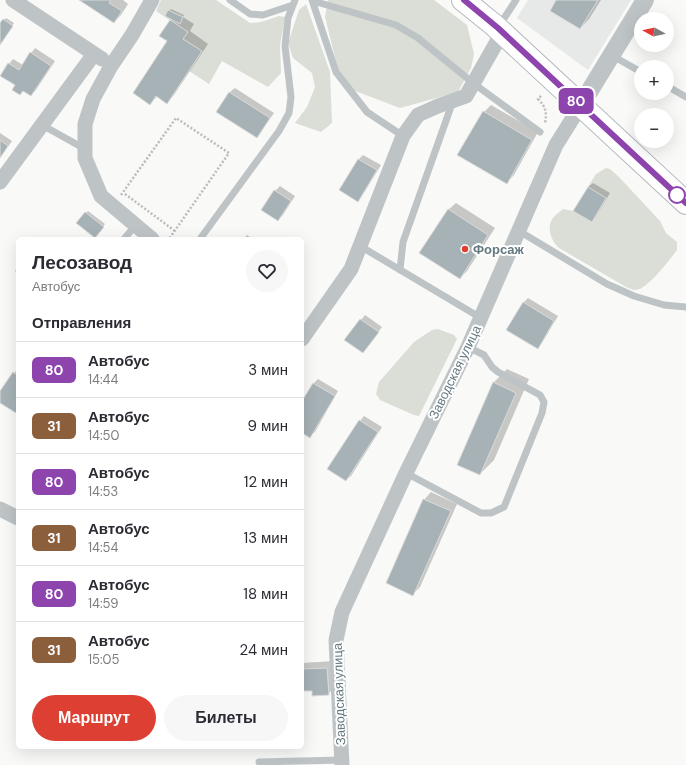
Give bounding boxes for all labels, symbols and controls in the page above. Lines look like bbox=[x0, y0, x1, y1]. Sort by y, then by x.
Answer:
north arrow bbox=[634, 12, 674, 52]
map controls bbox=[634, 12, 674, 148]
button: + bbox=[634, 60, 674, 100]
line badge: 80 bbox=[558, 88, 594, 114]
text: 80 bbox=[567, 92, 585, 110]
button: − bbox=[634, 108, 674, 148]
unlabelled marker bbox=[668, 186, 686, 204]
place label: Форсаж bbox=[473, 241, 525, 258]
marker: Форсаж bbox=[460, 244, 470, 254]
text: Лесозавод bbox=[32, 250, 132, 275]
button: heart bbox=[246, 250, 288, 292]
text: Автобус bbox=[32, 278, 80, 295]
text: Отправления bbox=[32, 313, 131, 333]
street label: Заводская улица bbox=[425, 322, 485, 422]
text: Автобус bbox=[88, 351, 150, 371]
text: 3 мин bbox=[248, 360, 288, 380]
text: 80 bbox=[45, 361, 63, 379]
text: 14:44 bbox=[88, 371, 118, 388]
text: Автобус bbox=[88, 407, 150, 427]
text: 9 мин bbox=[248, 416, 288, 436]
text: 31 bbox=[47, 417, 61, 435]
text: 14:50 bbox=[88, 427, 119, 444]
text: Автобус bbox=[88, 463, 150, 483]
text: 12 мин bbox=[244, 472, 288, 492]
text: 80 bbox=[45, 473, 63, 491]
text: 14:53 bbox=[88, 483, 118, 500]
text: Автобус bbox=[88, 519, 150, 539]
text: 13 мин bbox=[243, 528, 288, 548]
text: 31 bbox=[47, 529, 61, 547]
text: 14:54 bbox=[88, 539, 118, 556]
text: Автобус bbox=[88, 575, 150, 595]
text: 18 мин bbox=[243, 584, 288, 604]
text: 80 bbox=[45, 585, 63, 603]
text: 14:59 bbox=[88, 595, 118, 612]
text: Автобус bbox=[88, 631, 150, 651]
text: 24 мин bbox=[240, 640, 288, 660]
text: 31 bbox=[47, 641, 61, 659]
street label: Заводская улица bbox=[329, 642, 349, 745]
text: 15:05 bbox=[88, 651, 119, 668]
button: Маршрут bbox=[32, 695, 156, 741]
button: Билеты bbox=[164, 695, 288, 741]

